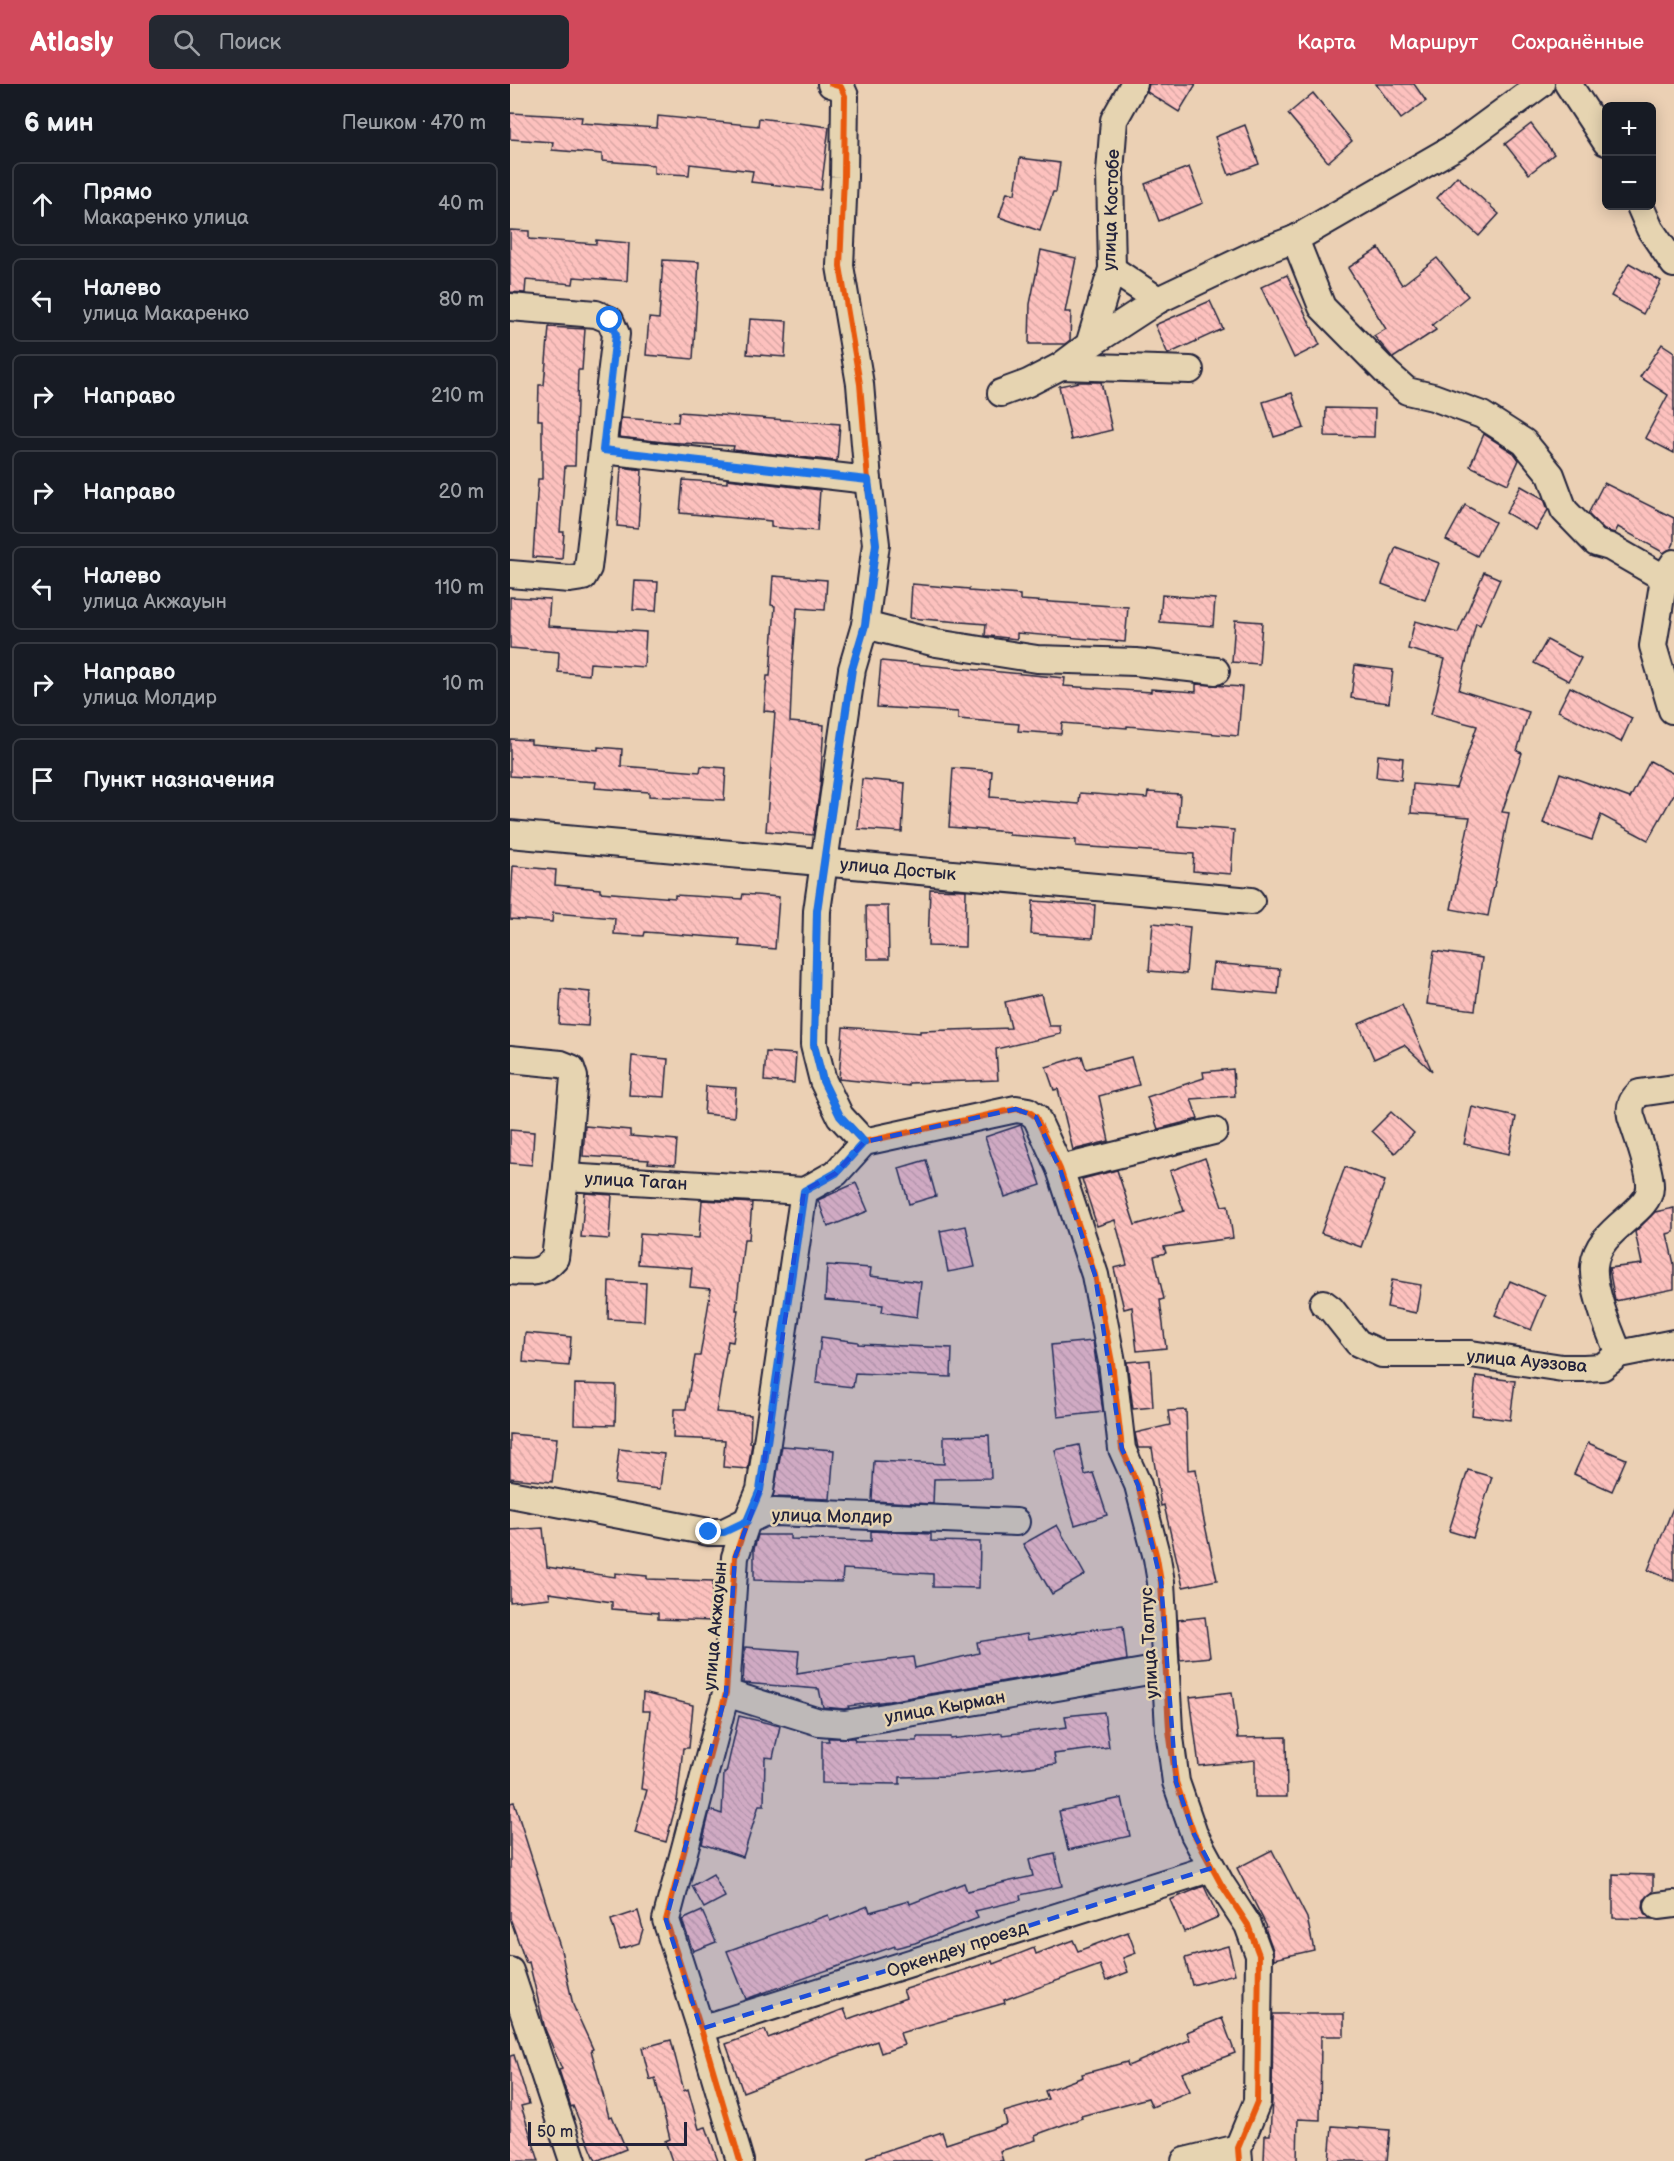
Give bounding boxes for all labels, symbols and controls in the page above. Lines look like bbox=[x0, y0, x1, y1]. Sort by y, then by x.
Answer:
search box bbox=[149, 15, 569, 69]
text: Atlasly bbox=[30, 26, 113, 59]
icon: search bbox=[170, 26, 203, 59]
text: Поиск bbox=[218, 29, 281, 56]
text: Карта bbox=[1297, 30, 1356, 55]
text: Маршрут bbox=[1389, 30, 1478, 55]
text: Сохранённые bbox=[1511, 30, 1644, 55]
map controls bbox=[1602, 102, 1656, 210]
button: + bbox=[1602, 102, 1656, 156]
text: 6 мин bbox=[24, 108, 94, 139]
text: Пешком · 470 m bbox=[342, 111, 486, 135]
street label: улица Костобе bbox=[1099, 149, 1124, 271]
button: − bbox=[1602, 156, 1656, 210]
text: Прямо bbox=[83, 179, 152, 206]
icon: ahead bbox=[26, 188, 59, 221]
text: 40 m bbox=[438, 192, 484, 216]
text: Макаренко улица bbox=[83, 206, 249, 230]
text: Налево bbox=[83, 275, 161, 302]
icon: left bbox=[26, 284, 59, 317]
text: 80 m bbox=[439, 288, 484, 312]
text: улица Макаренко bbox=[83, 302, 249, 326]
route start bbox=[596, 306, 622, 332]
icon: right bbox=[26, 380, 59, 413]
text: Направо bbox=[83, 383, 175, 410]
text: 210 m bbox=[431, 384, 484, 408]
icon: right bbox=[26, 476, 59, 509]
text: Направо bbox=[83, 479, 175, 506]
text: 20 m bbox=[439, 480, 484, 504]
text: Налево bbox=[83, 563, 161, 590]
icon: left bbox=[26, 572, 59, 605]
text: 110 m bbox=[435, 576, 484, 600]
text: улица Акжауын bbox=[83, 590, 227, 614]
text: Направо bbox=[83, 659, 175, 686]
icon: right bbox=[26, 668, 59, 701]
text: 10 m bbox=[443, 672, 484, 696]
text: улица Молдир bbox=[83, 686, 217, 710]
icon: arrive bbox=[26, 764, 59, 797]
text: Пункт назначения bbox=[83, 767, 275, 794]
street label: улица Достык bbox=[839, 854, 957, 885]
street label: улица Таган bbox=[584, 1168, 688, 1195]
street label: улица Ауэзова bbox=[1466, 1346, 1589, 1377]
street label: улица Молдир bbox=[772, 1505, 892, 1528]
route end bbox=[695, 1518, 721, 1544]
street label: улица Акжауын bbox=[699, 1561, 732, 1691]
street label: улица Талтус bbox=[1136, 1587, 1163, 1699]
street label: улица Кырман bbox=[883, 1687, 1007, 1728]
street label: Оркендеу проезд bbox=[884, 1917, 1030, 1982]
scale bar bbox=[528, 2119, 687, 2146]
text: 50 m bbox=[537, 2123, 573, 2142]

